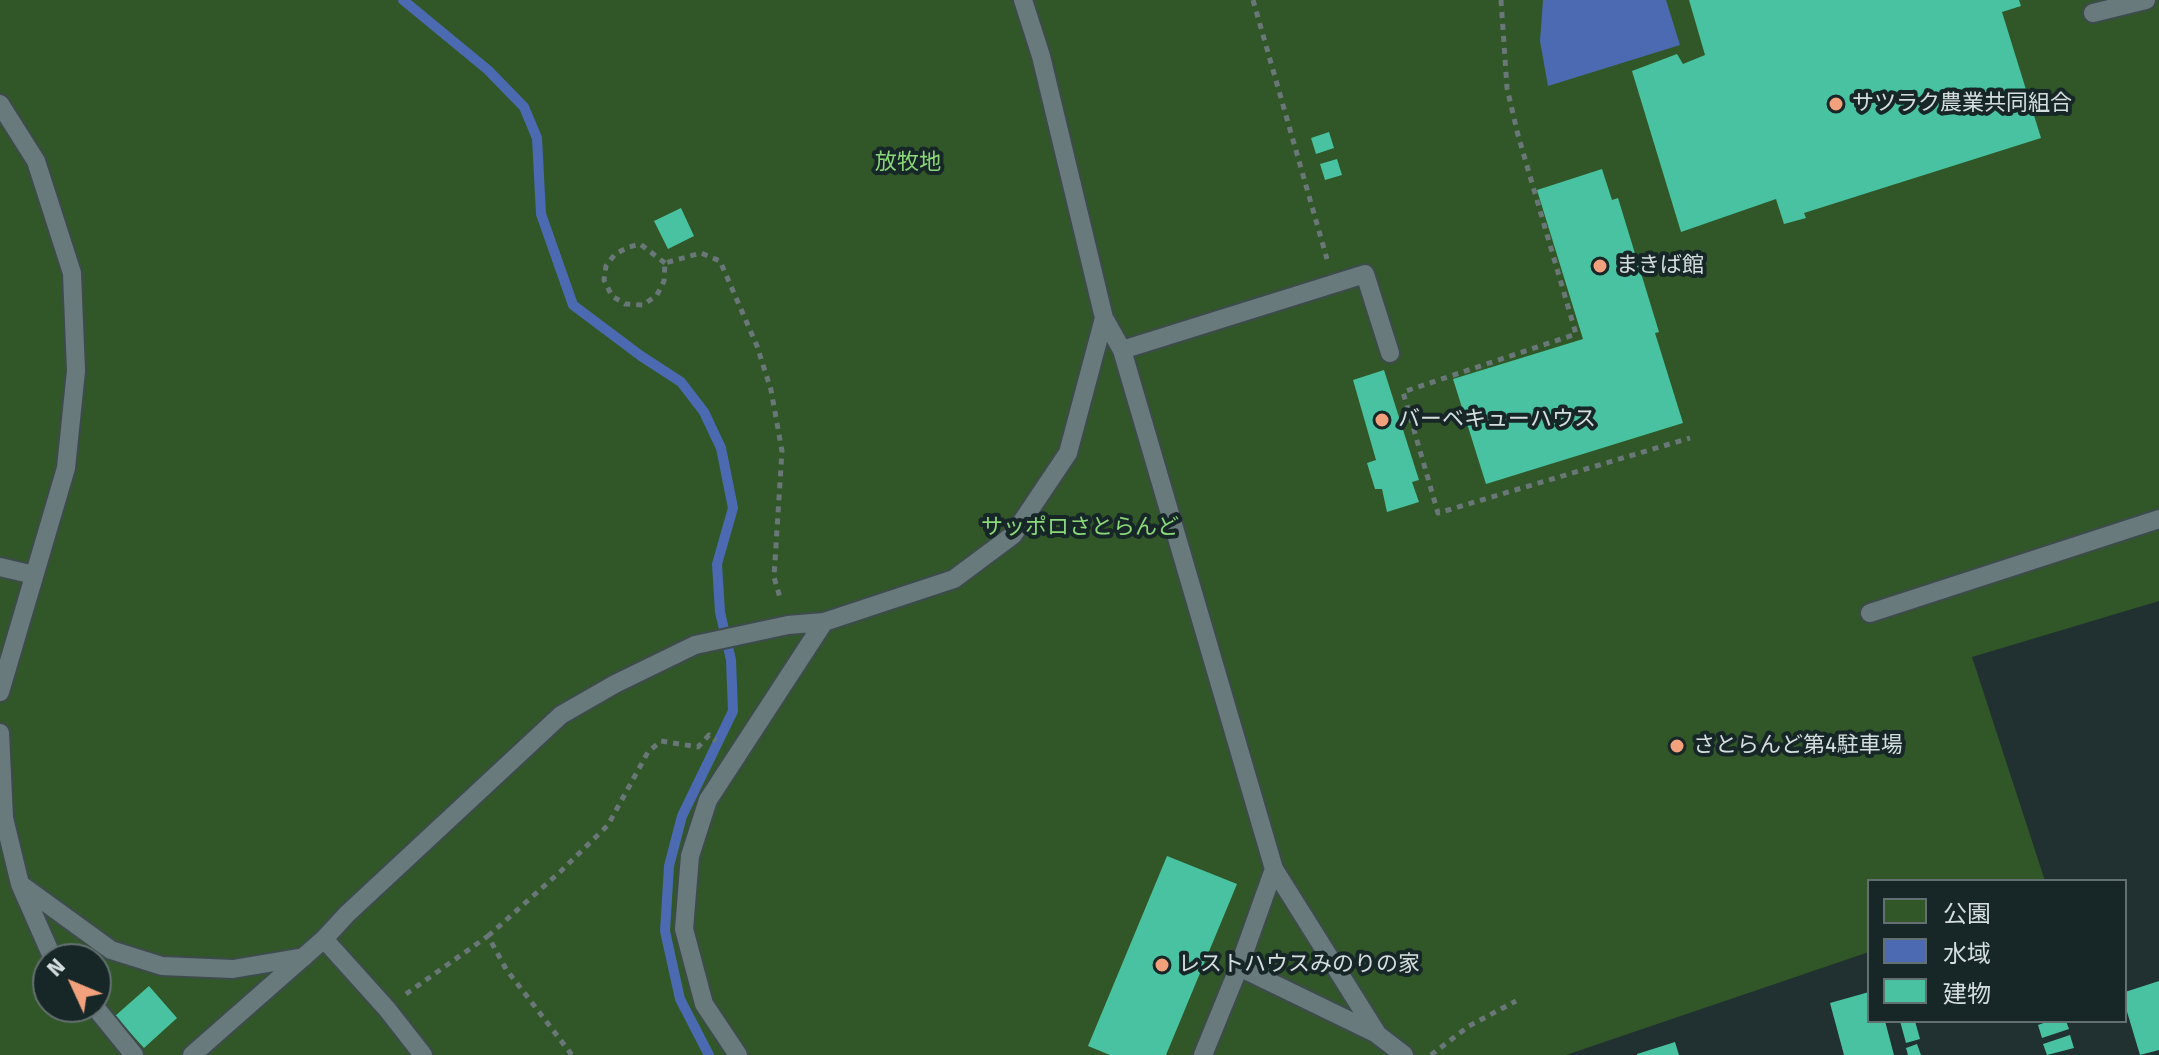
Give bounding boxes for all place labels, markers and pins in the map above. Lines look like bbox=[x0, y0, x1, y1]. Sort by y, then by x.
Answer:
place label: サツラク農業共同組合 bbox=[1852, 91, 2072, 117]
marker: サツラク農業共同組合 bbox=[1827, 95, 1845, 113]
place label: まきば館 bbox=[1616, 253, 1704, 279]
marker: まきば館 bbox=[1591, 257, 1609, 275]
place label: バーベキューハウス bbox=[1398, 407, 1596, 433]
marker: バーベキューハウス bbox=[1373, 411, 1391, 429]
place label: さとらんど第4駐車場 bbox=[1693, 733, 1903, 759]
marker: さとらんど第4駐車場 bbox=[1668, 737, 1686, 755]
place label: レストハウスみのりの家 bbox=[1178, 952, 1420, 978]
marker: レストハウスみのりの家 bbox=[1153, 956, 1171, 974]

